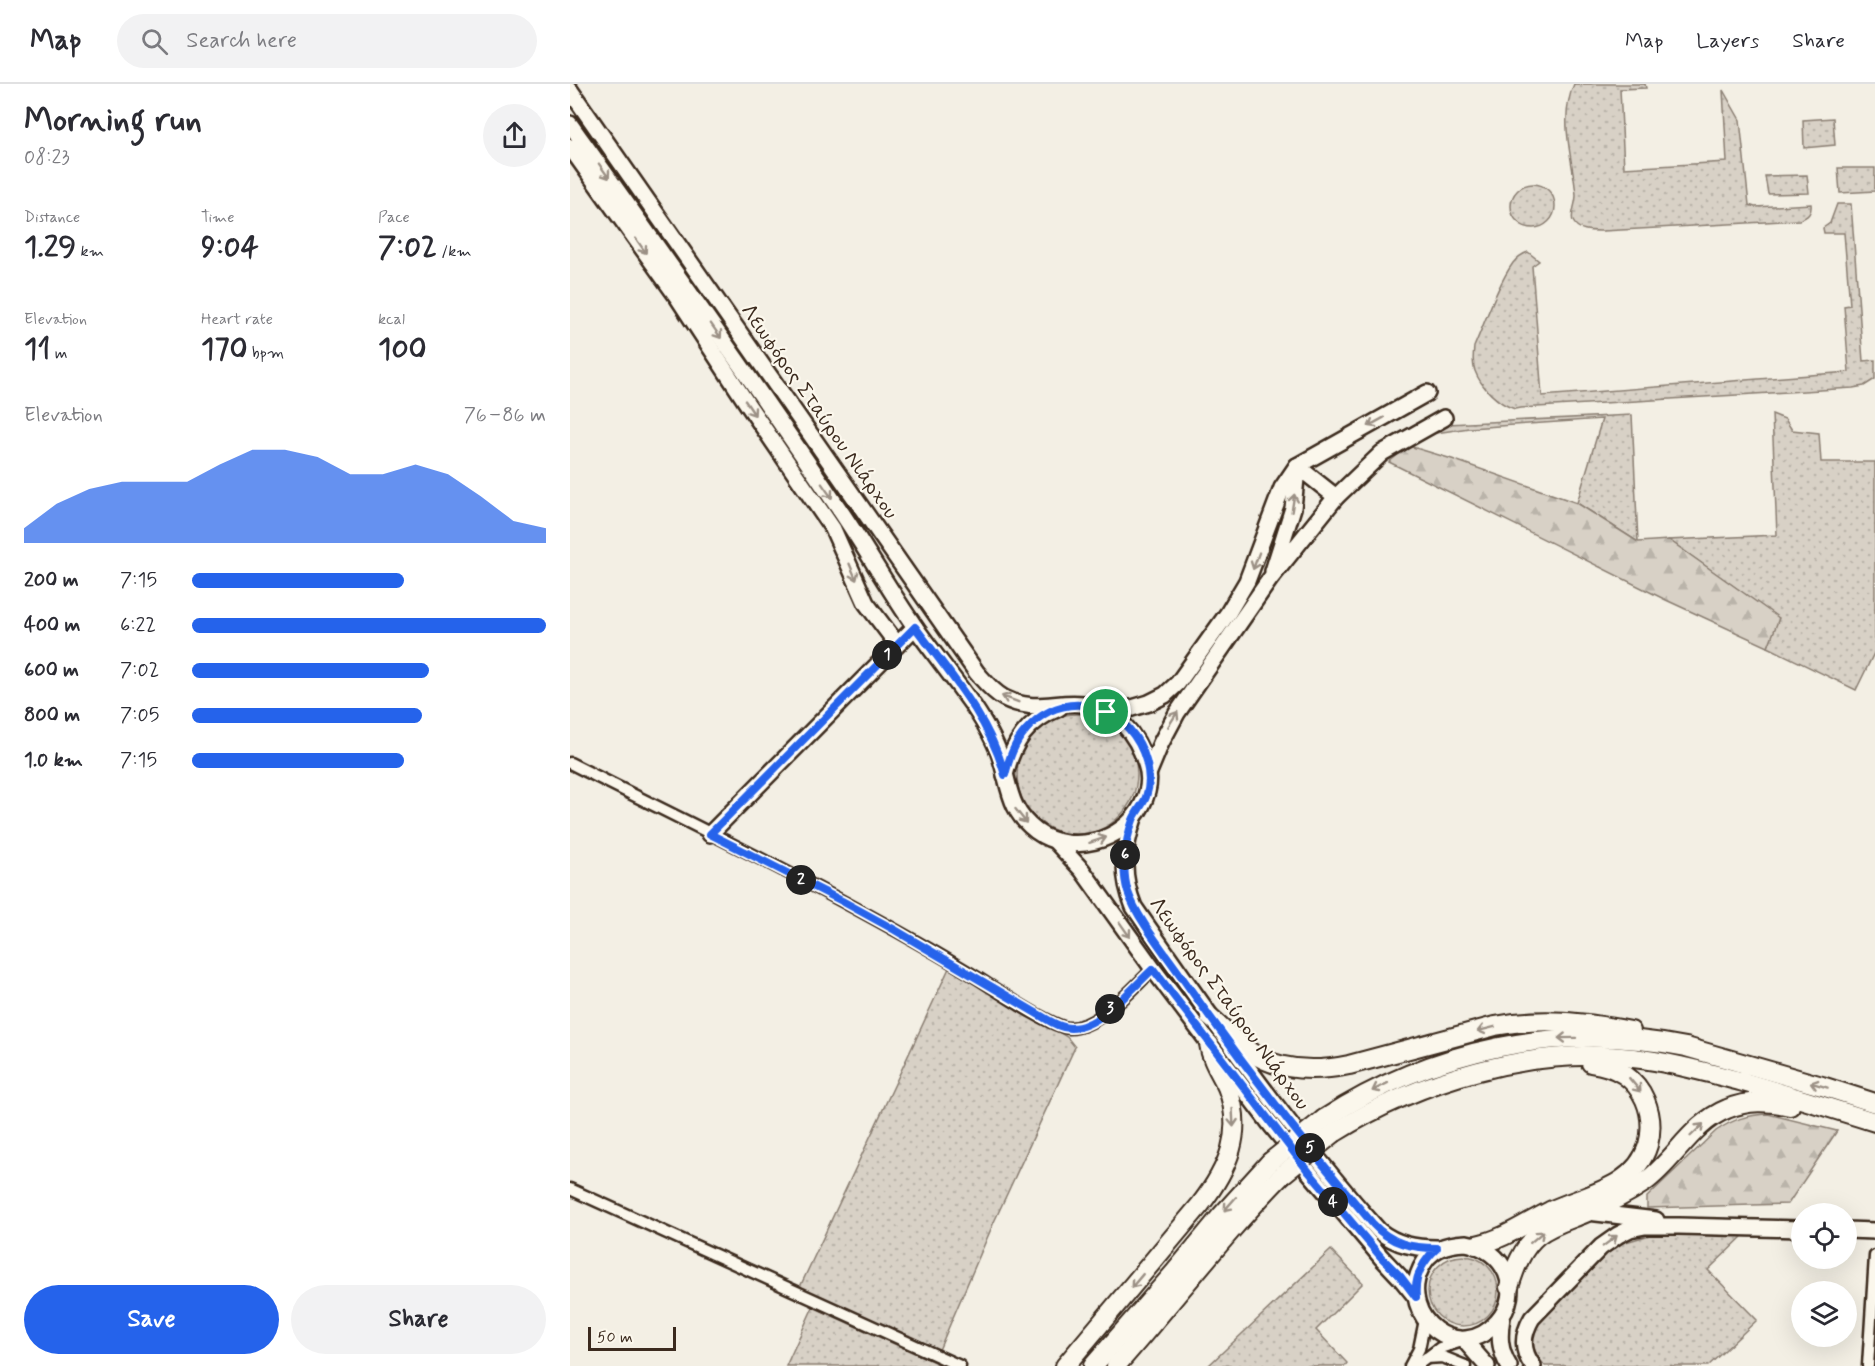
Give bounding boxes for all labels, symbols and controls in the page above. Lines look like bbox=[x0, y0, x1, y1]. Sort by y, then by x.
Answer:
search box bbox=[117, 14, 537, 68]
text: Map bbox=[30, 23, 81, 60]
icon: search bbox=[138, 25, 171, 58]
text: Search here bbox=[186, 27, 297, 55]
text: Map bbox=[1625, 27, 1663, 55]
text: Layers bbox=[1696, 27, 1759, 55]
text: Share bbox=[1792, 27, 1845, 55]
text: Morning run bbox=[24, 99, 202, 143]
button: share bbox=[483, 104, 546, 167]
text: 08:23 bbox=[24, 144, 70, 171]
one-way arrow bbox=[598, 163, 610, 179]
text: Distance bbox=[24, 207, 80, 228]
text: Time bbox=[201, 207, 235, 228]
text: Pace bbox=[378, 207, 410, 228]
text: 1.29 bbox=[24, 228, 76, 267]
text: 9:04 bbox=[201, 228, 259, 267]
text: 7:02 bbox=[378, 228, 437, 267]
one-way arrow bbox=[635, 237, 647, 254]
text: km bbox=[76, 241, 104, 262]
text: /km bbox=[437, 241, 471, 262]
street label: Λεωφόρος Σταύρου Νιάρχου bbox=[734, 298, 904, 525]
text: Elevation bbox=[24, 309, 87, 330]
text: Heart rate bbox=[201, 309, 273, 330]
text: kcal bbox=[378, 309, 405, 330]
one-way arrow bbox=[710, 322, 722, 338]
text: 11 bbox=[24, 330, 50, 369]
text: 170 bbox=[201, 330, 248, 369]
text: 100 bbox=[378, 330, 427, 369]
text: m bbox=[50, 343, 67, 364]
text: bpm bbox=[248, 343, 284, 364]
one-way arrow bbox=[744, 399, 756, 415]
text: Elevation bbox=[24, 402, 103, 429]
text: 76–86 m bbox=[464, 402, 546, 429]
one-way arrow bbox=[1368, 417, 1386, 428]
one-way arrow bbox=[821, 482, 833, 499]
one-way arrow bbox=[1288, 494, 1299, 514]
one-way arrow bbox=[1249, 551, 1260, 570]
one-way arrow bbox=[848, 563, 859, 581]
text: 200 m bbox=[24, 567, 79, 594]
text: 7:15 bbox=[120, 567, 157, 594]
text: 400 m bbox=[24, 612, 80, 639]
text: 6:22 bbox=[120, 612, 156, 639]
pin: 1 bbox=[872, 640, 902, 670]
text: 1 bbox=[883, 644, 891, 665]
text: 600 m bbox=[24, 657, 79, 684]
text: 7:02 bbox=[120, 657, 159, 684]
pin bbox=[1080, 686, 1131, 737]
one-way arrow bbox=[1002, 693, 1020, 704]
icon: arrive bbox=[1089, 695, 1122, 728]
text: 800 m bbox=[24, 702, 80, 729]
text: 7:05 bbox=[120, 702, 159, 729]
one-way arrow bbox=[1168, 711, 1180, 728]
text: 1.0 km bbox=[24, 747, 83, 774]
text: 7:15 bbox=[120, 747, 157, 774]
one-way arrow bbox=[1015, 807, 1028, 823]
one-way arrow bbox=[1088, 834, 1107, 845]
pin: 6 bbox=[1110, 840, 1140, 870]
text: 6 bbox=[1121, 844, 1129, 865]
pin: 2 bbox=[786, 865, 816, 895]
text: 2 bbox=[797, 869, 805, 890]
street label: Λεωφόρος Σταύρου Νιάρχου bbox=[1142, 891, 1316, 1116]
one-way arrow bbox=[1119, 922, 1131, 938]
pin: 3 bbox=[1095, 994, 1125, 1024]
text: 3 bbox=[1106, 998, 1114, 1019]
one-way arrow bbox=[1476, 1023, 1495, 1035]
one-way arrow bbox=[1558, 1033, 1578, 1044]
one-way arrow bbox=[1628, 1077, 1641, 1093]
one-way arrow bbox=[1810, 1079, 1829, 1090]
one-way arrow bbox=[1371, 1082, 1389, 1093]
one-way arrow bbox=[1228, 1108, 1239, 1128]
one-way arrow bbox=[1689, 1123, 1704, 1137]
pin: 5 bbox=[1295, 1133, 1325, 1163]
text: 5 bbox=[1305, 1137, 1315, 1158]
pin: 4 bbox=[1318, 1187, 1348, 1217]
text: 4 bbox=[1328, 1191, 1338, 1212]
one-way arrow bbox=[1223, 1197, 1237, 1212]
map controls bbox=[1791, 1203, 1857, 1347]
button: locate bbox=[1791, 1203, 1857, 1269]
one-way arrow bbox=[1529, 1230, 1544, 1244]
one-way arrow bbox=[1601, 1235, 1617, 1247]
one-way arrow bbox=[1130, 1273, 1143, 1289]
button: layers bbox=[1791, 1281, 1857, 1347]
button: Save bbox=[24, 1285, 279, 1354]
button: Share bbox=[291, 1285, 546, 1354]
scale bar bbox=[588, 1324, 676, 1352]
text: 50 m bbox=[597, 1327, 633, 1348]

